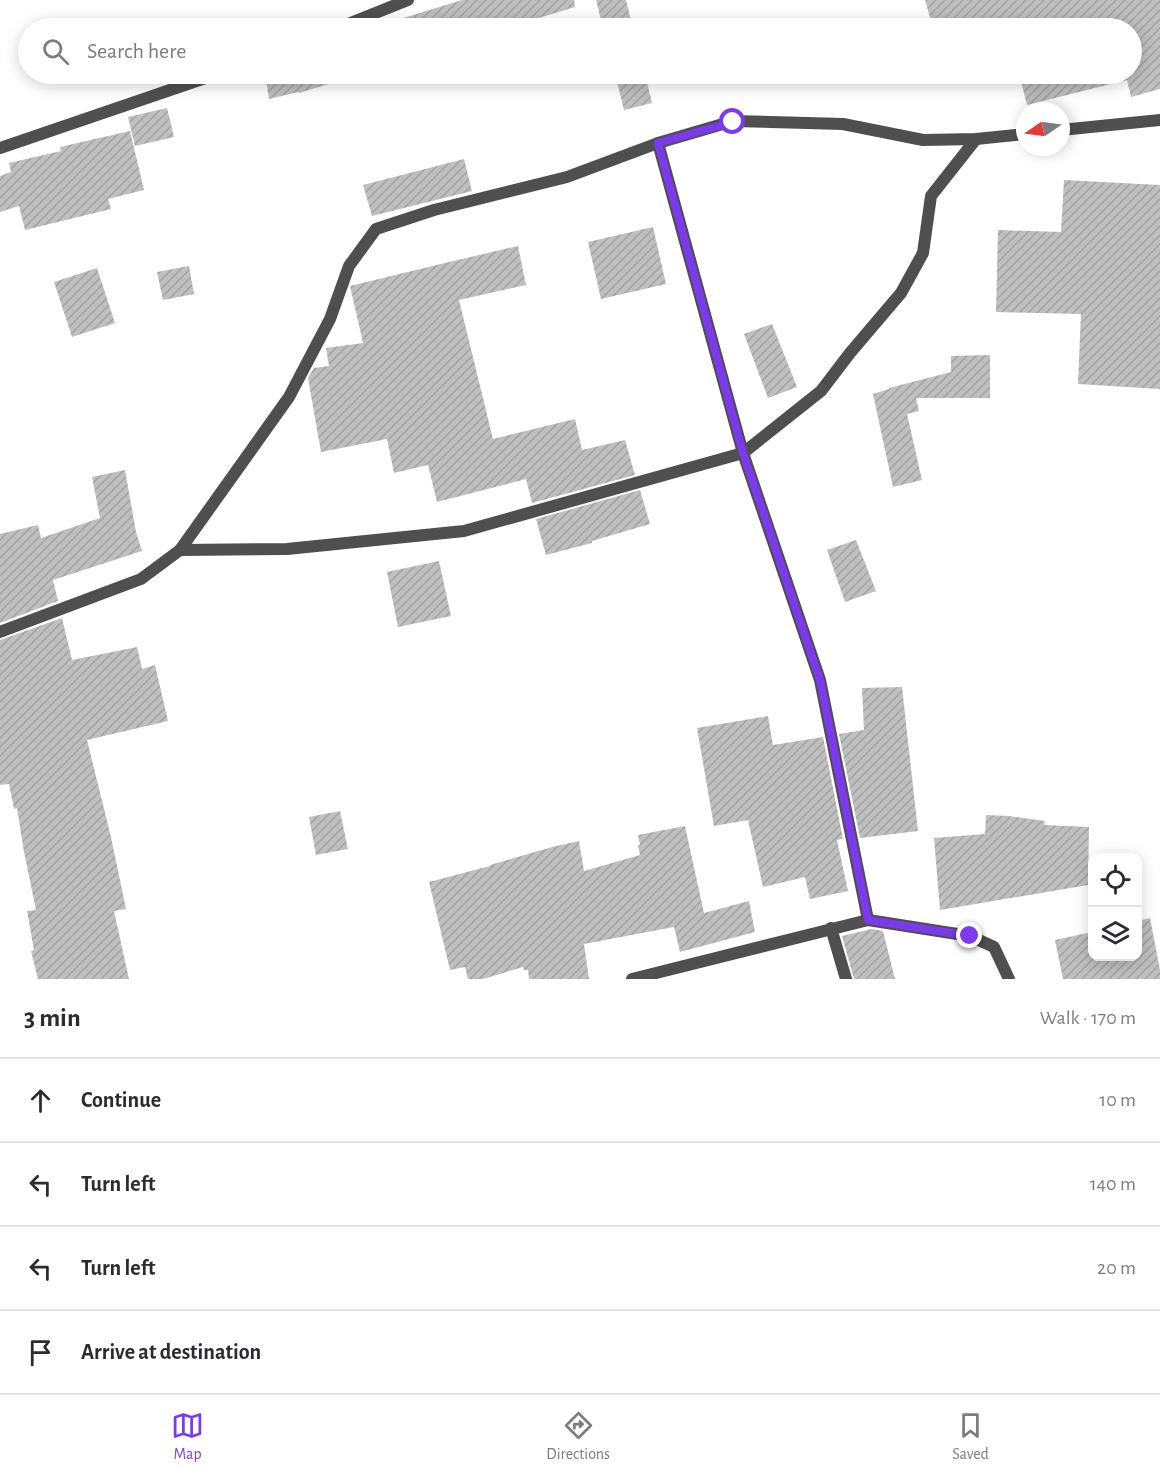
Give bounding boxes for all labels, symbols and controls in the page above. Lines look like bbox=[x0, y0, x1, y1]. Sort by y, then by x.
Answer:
search box bbox=[18, 18, 1142, 84]
icon: search bbox=[39, 35, 72, 68]
text: Search here bbox=[87, 40, 186, 62]
north arrow bbox=[1016, 102, 1070, 156]
route start bbox=[719, 108, 745, 134]
map controls bbox=[1088, 853, 1142, 961]
button: locate bbox=[1088, 853, 1142, 907]
button: layers bbox=[1088, 907, 1142, 961]
route end bbox=[956, 922, 982, 948]
text: 3 min bbox=[24, 1005, 81, 1031]
text: Walk · 170 m bbox=[1040, 1008, 1136, 1028]
icon: ahead bbox=[24, 1084, 57, 1117]
text: Continue bbox=[81, 1089, 161, 1111]
text: 10 m bbox=[1099, 1090, 1136, 1110]
icon: left bbox=[24, 1168, 57, 1201]
text: Turn left bbox=[81, 1173, 155, 1195]
text: 140 m bbox=[1090, 1174, 1136, 1194]
icon: left bbox=[24, 1252, 57, 1285]
text: Turn left bbox=[81, 1257, 155, 1279]
text: 20 m bbox=[1097, 1258, 1136, 1278]
icon: arrive bbox=[24, 1336, 57, 1369]
text: Arrive at destination bbox=[81, 1341, 261, 1363]
tab: Map bbox=[171, 1409, 204, 1464]
tab: Directions bbox=[546, 1409, 610, 1464]
tab: Saved bbox=[952, 1409, 989, 1464]

